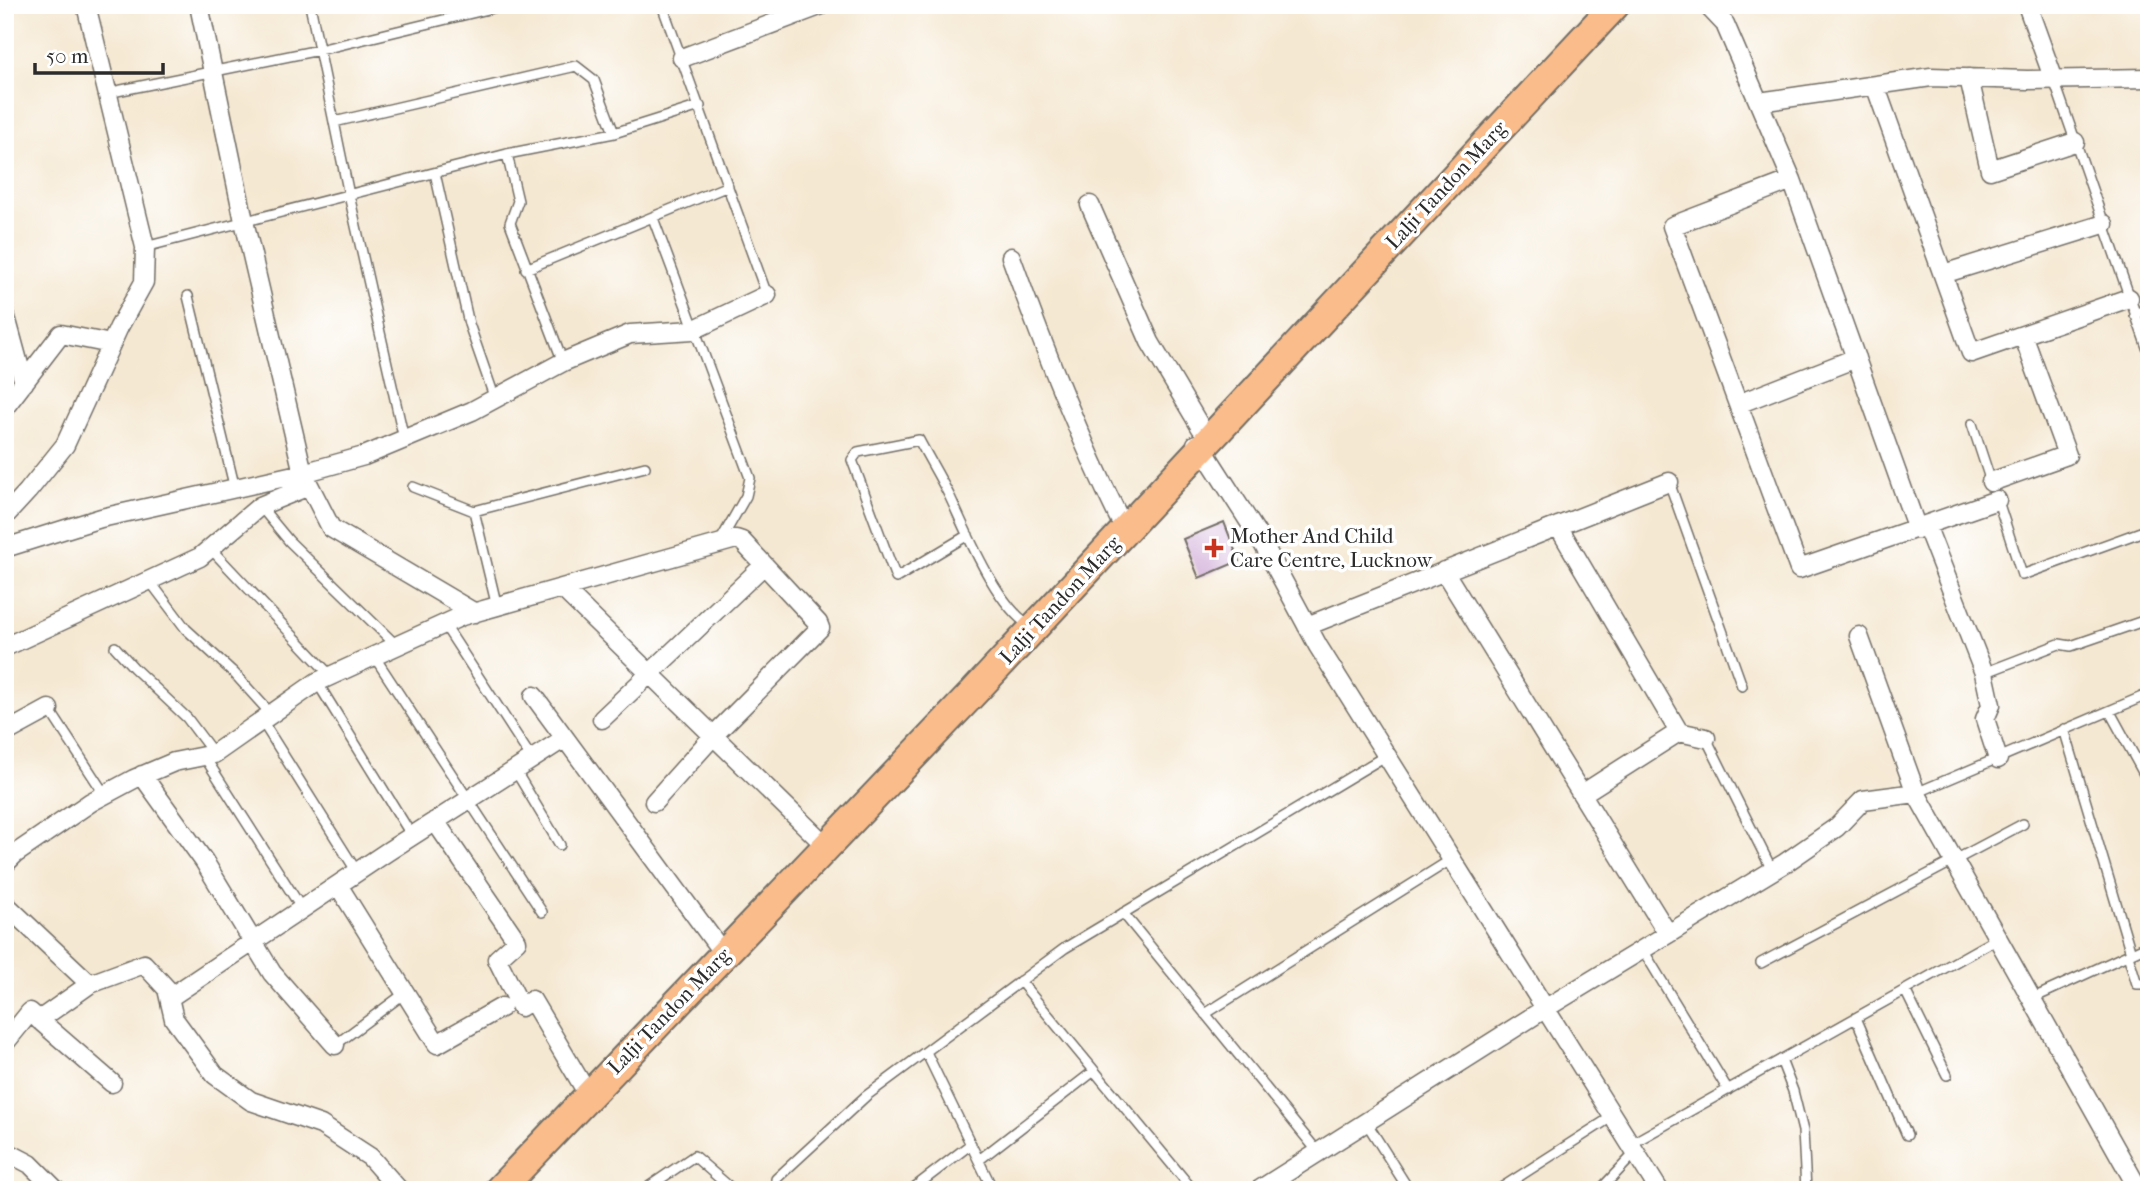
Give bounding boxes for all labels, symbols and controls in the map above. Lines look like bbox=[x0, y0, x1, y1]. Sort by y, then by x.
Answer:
scale bar bbox=[35, 32, 163, 76]
text: 50 m bbox=[46, 44, 89, 68]
street label: Lalji Tandon Marg bbox=[1381, 116, 1512, 254]
place label: Mother And Child Care Centre, Lucknow bbox=[1230, 524, 1433, 572]
street label: Lalji Tandon Marg bbox=[995, 531, 1126, 669]
marker: Mother And Child Care Centre, Lucknow bbox=[1204, 538, 1224, 558]
street label: Lalji Tandon Marg bbox=[603, 942, 736, 1079]

